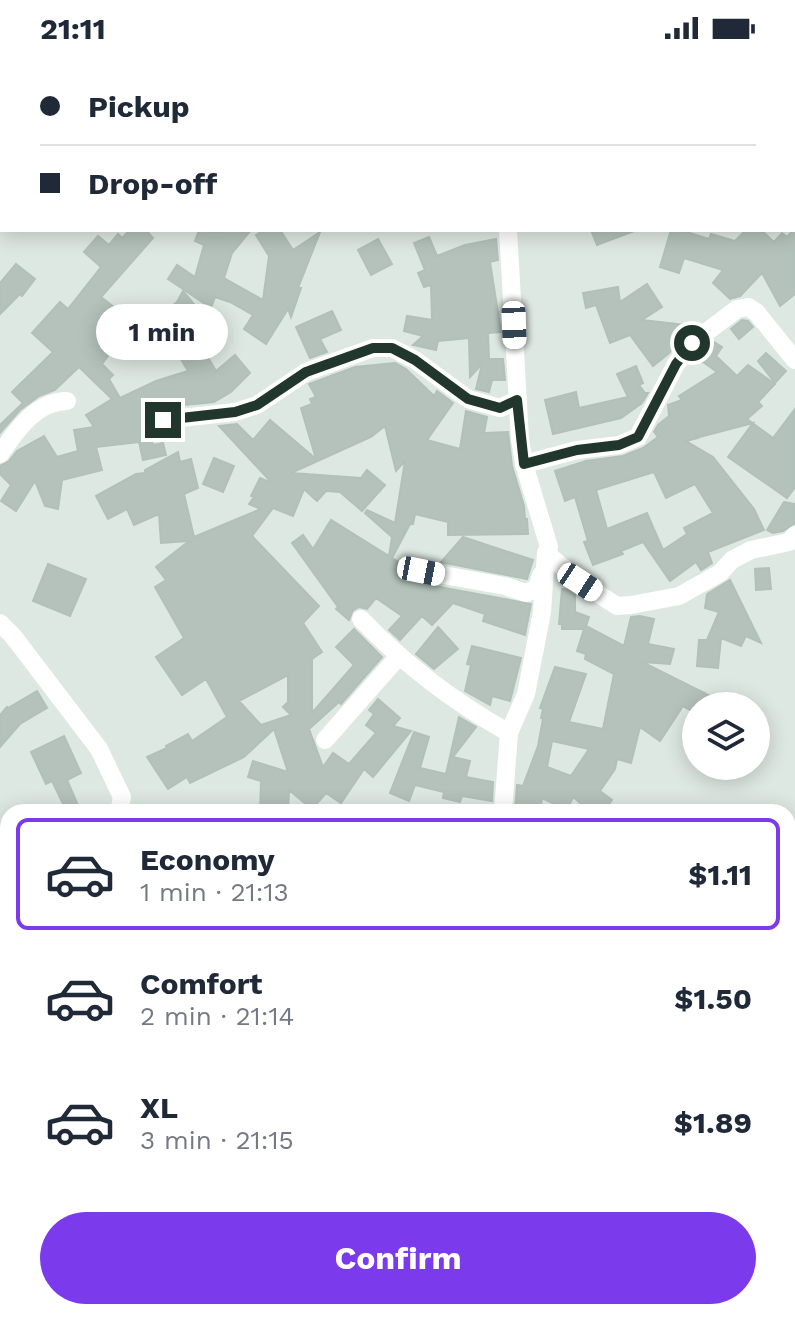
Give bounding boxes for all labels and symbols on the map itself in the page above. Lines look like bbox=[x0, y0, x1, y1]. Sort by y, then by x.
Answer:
car bbox=[501, 301, 527, 349]
callout: 1 min bbox=[97, 304, 229, 360]
route start bbox=[674, 325, 710, 361]
route end bbox=[145, 402, 181, 438]
car bbox=[395, 555, 447, 587]
car bbox=[553, 559, 607, 605]

